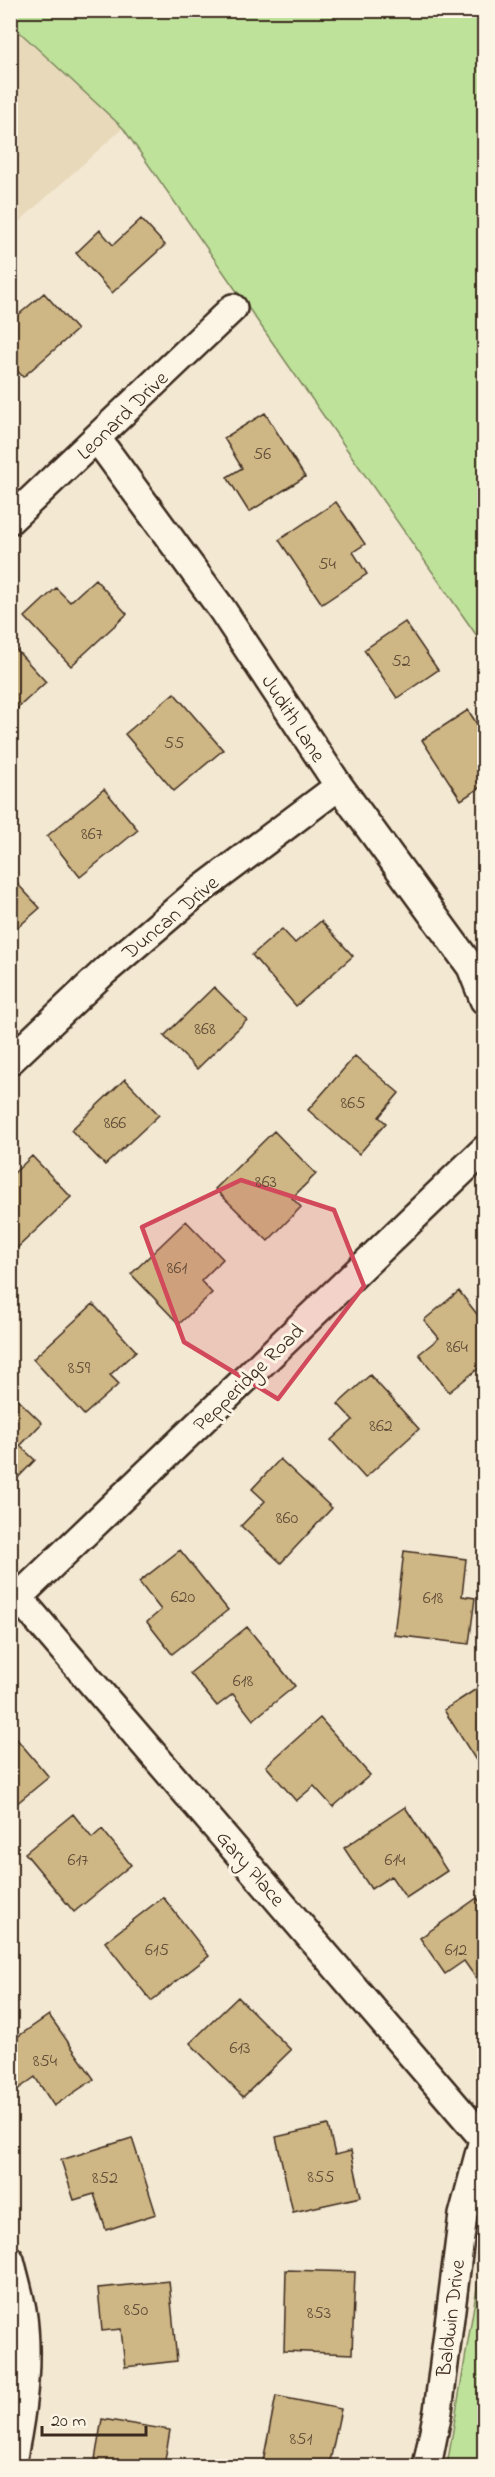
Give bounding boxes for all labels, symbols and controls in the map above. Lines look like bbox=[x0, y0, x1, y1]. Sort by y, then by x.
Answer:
street label: Leonard Drive bbox=[71, 365, 176, 468]
house number: 56 bbox=[253, 442, 271, 468]
house number: 54 bbox=[318, 552, 336, 578]
house number: 52 bbox=[391, 649, 411, 675]
street label: Judith Lane bbox=[253, 669, 332, 769]
house number: 55 bbox=[164, 731, 184, 757]
house number: 867 bbox=[81, 822, 104, 848]
street label: Duncan Drive bbox=[116, 869, 227, 969]
house number: 868 bbox=[194, 1017, 216, 1043]
house number: 865 bbox=[341, 1091, 365, 1117]
house number: 866 bbox=[104, 1111, 126, 1137]
house number: 863 bbox=[255, 1170, 277, 1196]
house number: 861 bbox=[167, 1256, 187, 1282]
street label: Pepperidge Road bbox=[187, 1317, 313, 1441]
house number: 864 bbox=[446, 1335, 469, 1361]
house number: 859 bbox=[68, 1356, 91, 1382]
house number: 862 bbox=[369, 1414, 393, 1440]
house number: 860 bbox=[276, 1506, 298, 1532]
house number: 620 bbox=[171, 1585, 196, 1611]
house number: 618 bbox=[423, 1586, 443, 1612]
house number: 618 bbox=[233, 1669, 253, 1695]
street label: Gary Place bbox=[206, 1825, 292, 1916]
house number: 617 bbox=[67, 1848, 89, 1874]
house number: 614 bbox=[384, 1848, 406, 1874]
house number: 615 bbox=[145, 1938, 169, 1964]
house number: 612 bbox=[445, 1938, 467, 1964]
house number: 613 bbox=[229, 2036, 251, 2062]
house number: 854 bbox=[33, 2049, 58, 2075]
house number: 855 bbox=[307, 2165, 335, 2191]
house number: 852 bbox=[92, 2166, 118, 2192]
street label: Baldwin Drive bbox=[430, 2257, 474, 2380]
house number: 850 bbox=[124, 2298, 149, 2324]
house number: 853 bbox=[307, 2301, 331, 2327]
scale bar bbox=[42, 2399, 146, 2437]
text: 20 m bbox=[51, 2409, 86, 2435]
house number: 851 bbox=[290, 2427, 313, 2453]

